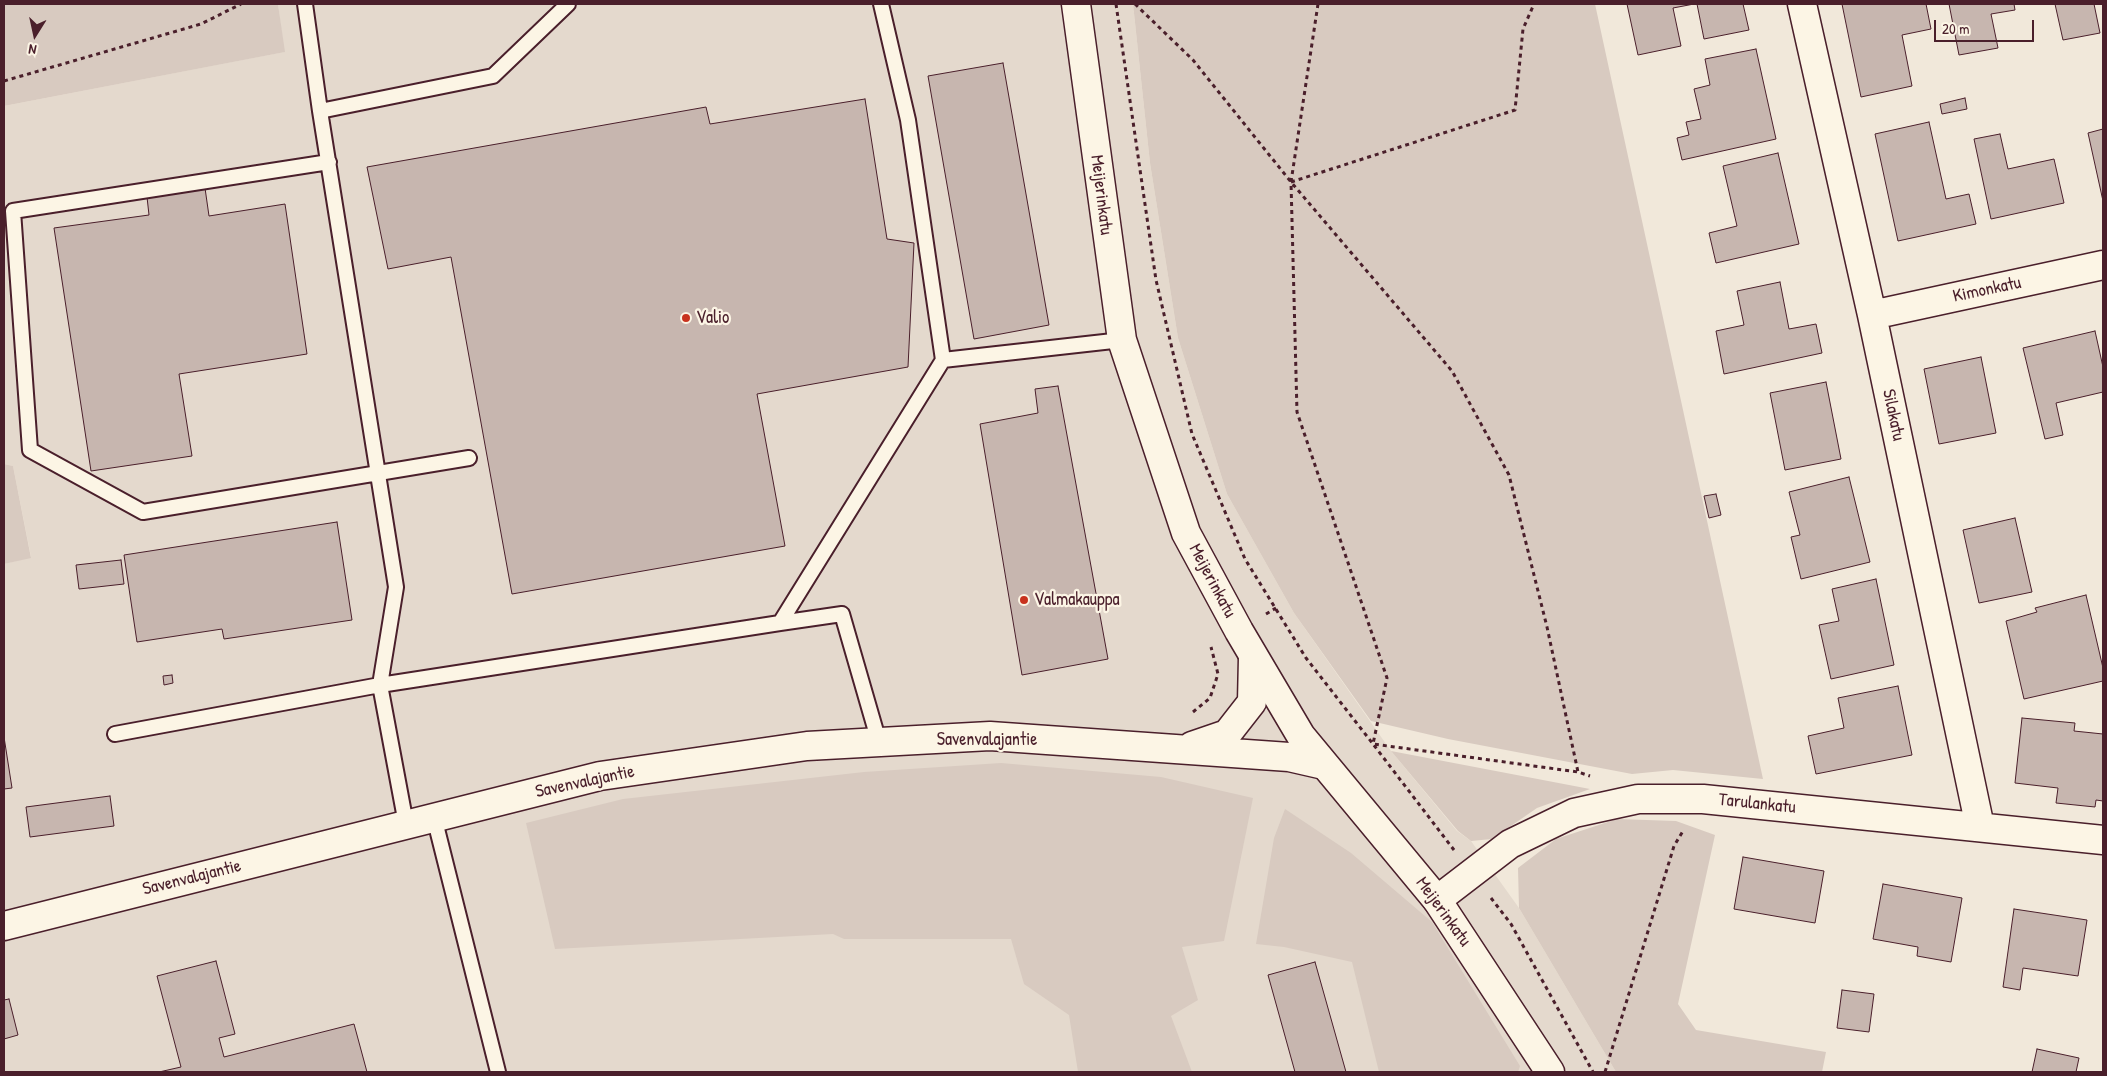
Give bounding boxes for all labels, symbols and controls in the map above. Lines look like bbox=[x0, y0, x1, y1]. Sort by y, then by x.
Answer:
north arrow bbox=[10, 10, 60, 60]
scale bar bbox=[1937, 10, 2037, 42]
text: 20 m bbox=[1942, 18, 1969, 39]
text: N bbox=[27, 40, 38, 60]
street label: Meijerinkatu bbox=[1085, 154, 1117, 236]
street label: Kimonkatu bbox=[1951, 272, 2023, 308]
place label: Valio bbox=[696, 307, 729, 329]
marker: Valio bbox=[680, 312, 692, 324]
street label: Silakatu bbox=[1877, 387, 1909, 443]
street label: Meijerinkatu bbox=[1184, 540, 1240, 622]
place label: Valmakauppa bbox=[1034, 589, 1119, 611]
marker: Valmakauppa bbox=[1018, 594, 1030, 606]
street label: Savenvalajantie bbox=[937, 729, 1037, 751]
street label: Savenvalajantie bbox=[533, 761, 637, 803]
street label: Tarulankatu bbox=[1717, 789, 1797, 819]
street label: Savenvalajantie bbox=[141, 855, 243, 901]
street label: Meijerinkatu bbox=[1411, 873, 1475, 951]

